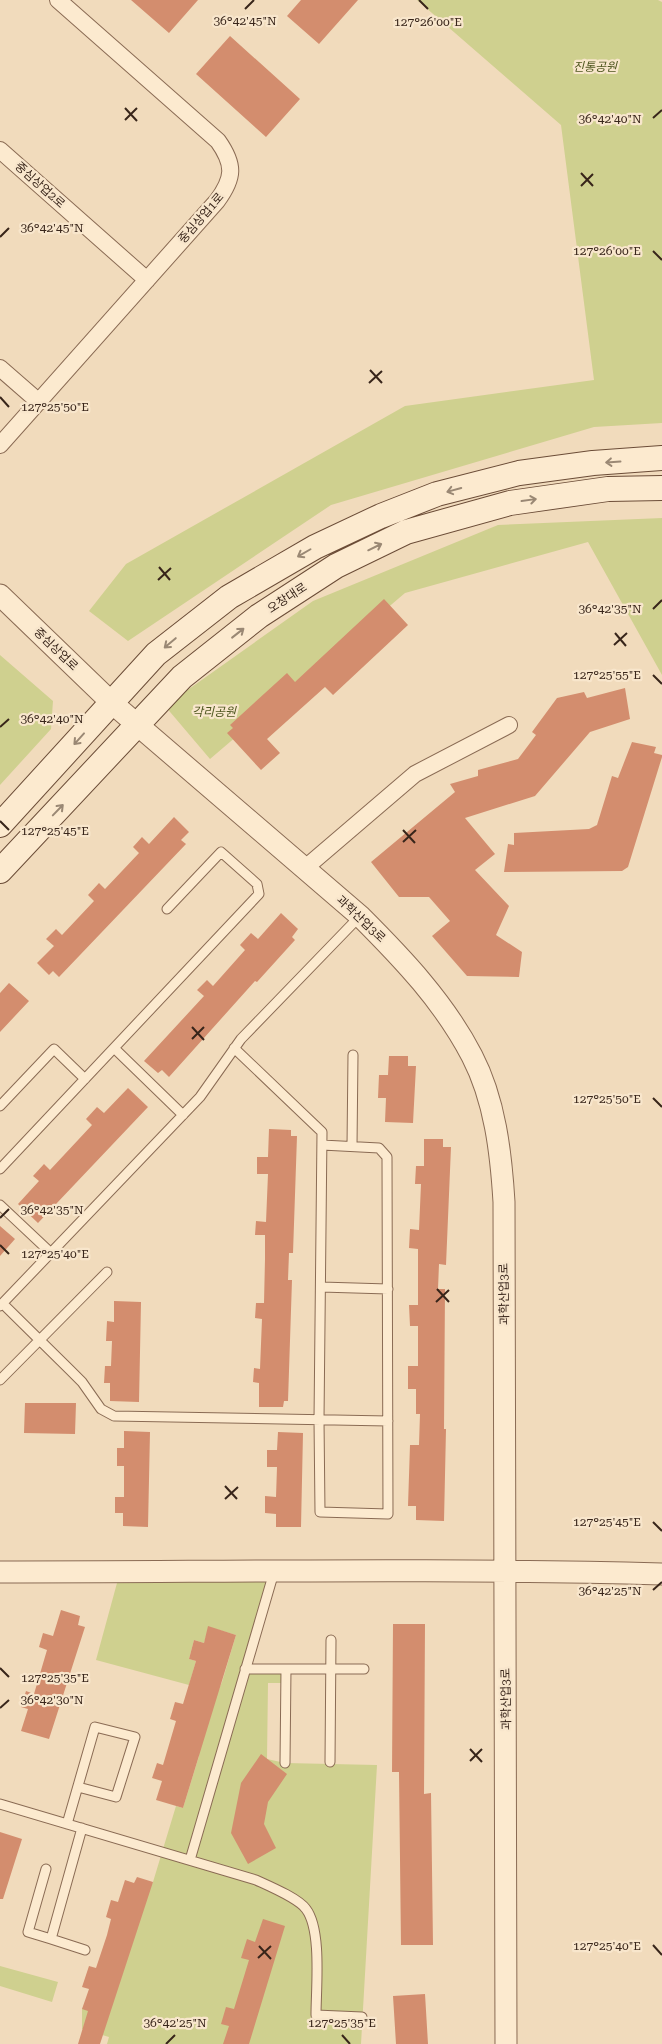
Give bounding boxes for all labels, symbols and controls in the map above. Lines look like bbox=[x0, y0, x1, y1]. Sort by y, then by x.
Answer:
text: 36°42'45"N bbox=[213, 14, 277, 28]
text: 127°26'00"E bbox=[394, 15, 462, 29]
park label: 진통공원 bbox=[573, 60, 618, 74]
text: 36°42'40"N bbox=[578, 112, 642, 126]
street label: 중심상업2로 bbox=[12, 159, 68, 211]
street label: 중심상업1로 bbox=[175, 190, 227, 246]
text: 36°42'45"N bbox=[20, 221, 84, 235]
text: 127°26'00"E bbox=[573, 244, 641, 258]
text: 127°25'50"E bbox=[21, 400, 89, 414]
one-way arrow bbox=[606, 457, 622, 466]
one-way arrow bbox=[446, 486, 462, 495]
one-way arrow bbox=[521, 495, 537, 505]
one-way arrow bbox=[367, 542, 382, 551]
one-way arrow bbox=[297, 548, 312, 558]
street label: 오창대로 bbox=[265, 580, 309, 616]
text: 36°42'35"N bbox=[578, 602, 642, 616]
street label: 중심상업로 bbox=[31, 625, 81, 673]
one-way arrow bbox=[231, 628, 244, 639]
one-way arrow bbox=[163, 638, 176, 649]
text: 127°25'55"E bbox=[573, 668, 641, 682]
park label: 각리공원 bbox=[192, 705, 237, 719]
text: 36°42'40"N bbox=[20, 712, 84, 726]
one-way arrow bbox=[73, 733, 85, 746]
one-way arrow bbox=[52, 804, 64, 816]
text: 127°25'45"E bbox=[21, 824, 89, 838]
street label: 과학산업3로 bbox=[334, 893, 388, 945]
text: 127°25'50"E bbox=[573, 1092, 641, 1106]
text: 36°42'35"N bbox=[20, 1203, 84, 1217]
text: 127°25'40"E bbox=[21, 1247, 89, 1261]
street label: 과학산업3로 bbox=[496, 1263, 512, 1325]
text: 127°25'45"E bbox=[573, 1515, 641, 1529]
text: 36°42'25"N bbox=[578, 1584, 642, 1598]
street label: 과학산업3로 bbox=[498, 1668, 514, 1730]
text: 127°25'35"E bbox=[21, 1671, 89, 1685]
text: 36°42'30"N bbox=[20, 1693, 84, 1707]
text: 127°25'40"E bbox=[573, 1939, 641, 1953]
text: 36°42'25"N bbox=[143, 2016, 207, 2030]
text: 127°25'35"E bbox=[308, 2016, 376, 2030]

